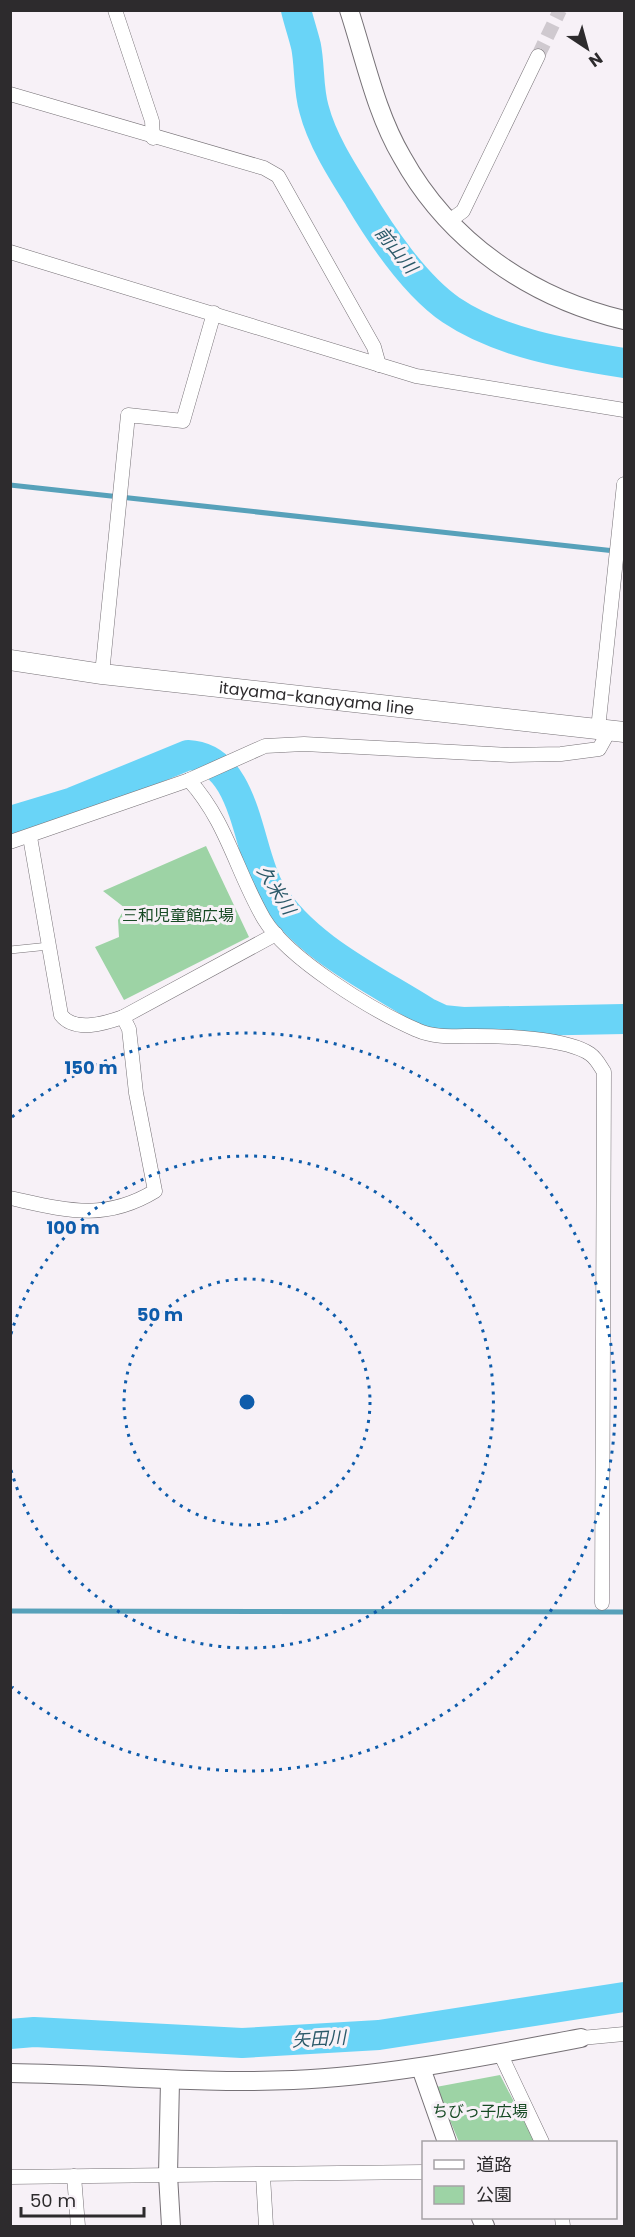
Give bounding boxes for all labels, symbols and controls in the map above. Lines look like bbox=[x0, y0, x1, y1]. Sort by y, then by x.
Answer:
north arrow bbox=[557, 18, 617, 78]
text: N bbox=[584, 47, 607, 73]
water label: 前山川 bbox=[370, 221, 424, 280]
street label: itayama-kanayama line bbox=[218, 676, 415, 721]
water label: 久米川 bbox=[252, 860, 302, 921]
park label: 三和児童館広場 bbox=[122, 904, 234, 927]
text: 150 m bbox=[64, 1055, 118, 1080]
text: 100 m bbox=[46, 1215, 100, 1240]
text: 50 m bbox=[137, 1302, 183, 1327]
centre of rings bbox=[237, 1392, 257, 1412]
water label: 矢田川 bbox=[291, 2025, 349, 2052]
park label: ちびっ子広場 bbox=[432, 2100, 528, 2123]
legend bbox=[422, 2141, 617, 2219]
text: 道路 bbox=[476, 2152, 512, 2177]
scale bar bbox=[21, 2180, 144, 2218]
text: 公園 bbox=[476, 2182, 512, 2207]
text: 50 m bbox=[30, 2188, 76, 2213]

